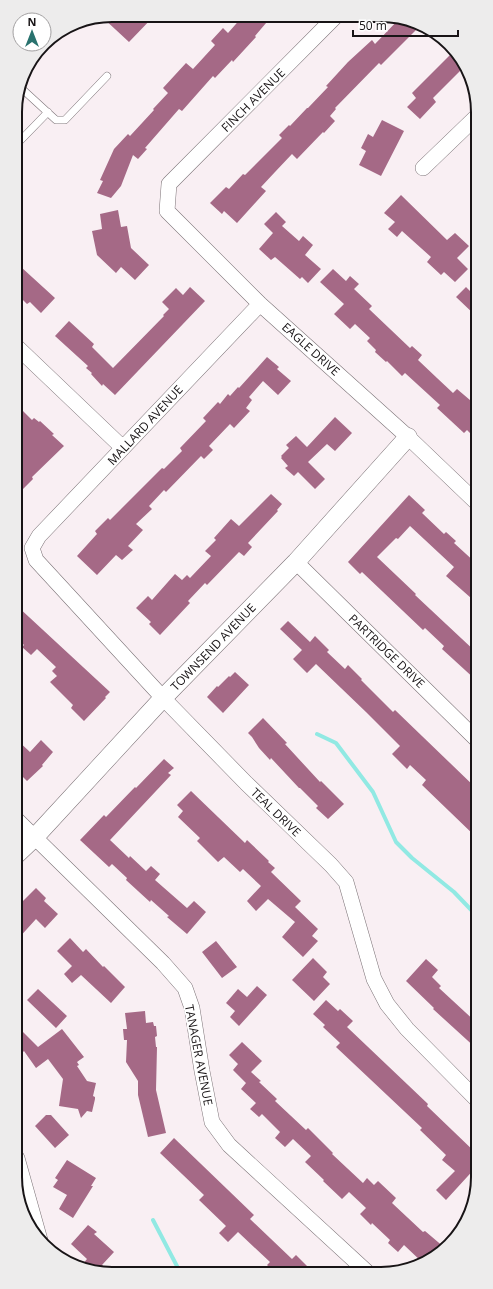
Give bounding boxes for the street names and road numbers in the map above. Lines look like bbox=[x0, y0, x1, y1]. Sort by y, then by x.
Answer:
street label: FINCH AVENUE bbox=[217, 64, 289, 136]
street label: EAGLE DRIVE bbox=[278, 318, 344, 380]
street label: MALLARD AVENUE bbox=[103, 381, 187, 469]
street label: TOWNSEND AVENUE bbox=[167, 599, 259, 695]
street label: PARTRIDGE DRIVE bbox=[345, 610, 429, 692]
street label: TEAL DRIVE bbox=[247, 784, 305, 840]
street label: TANAGER AVENUE bbox=[181, 1003, 217, 1107]

